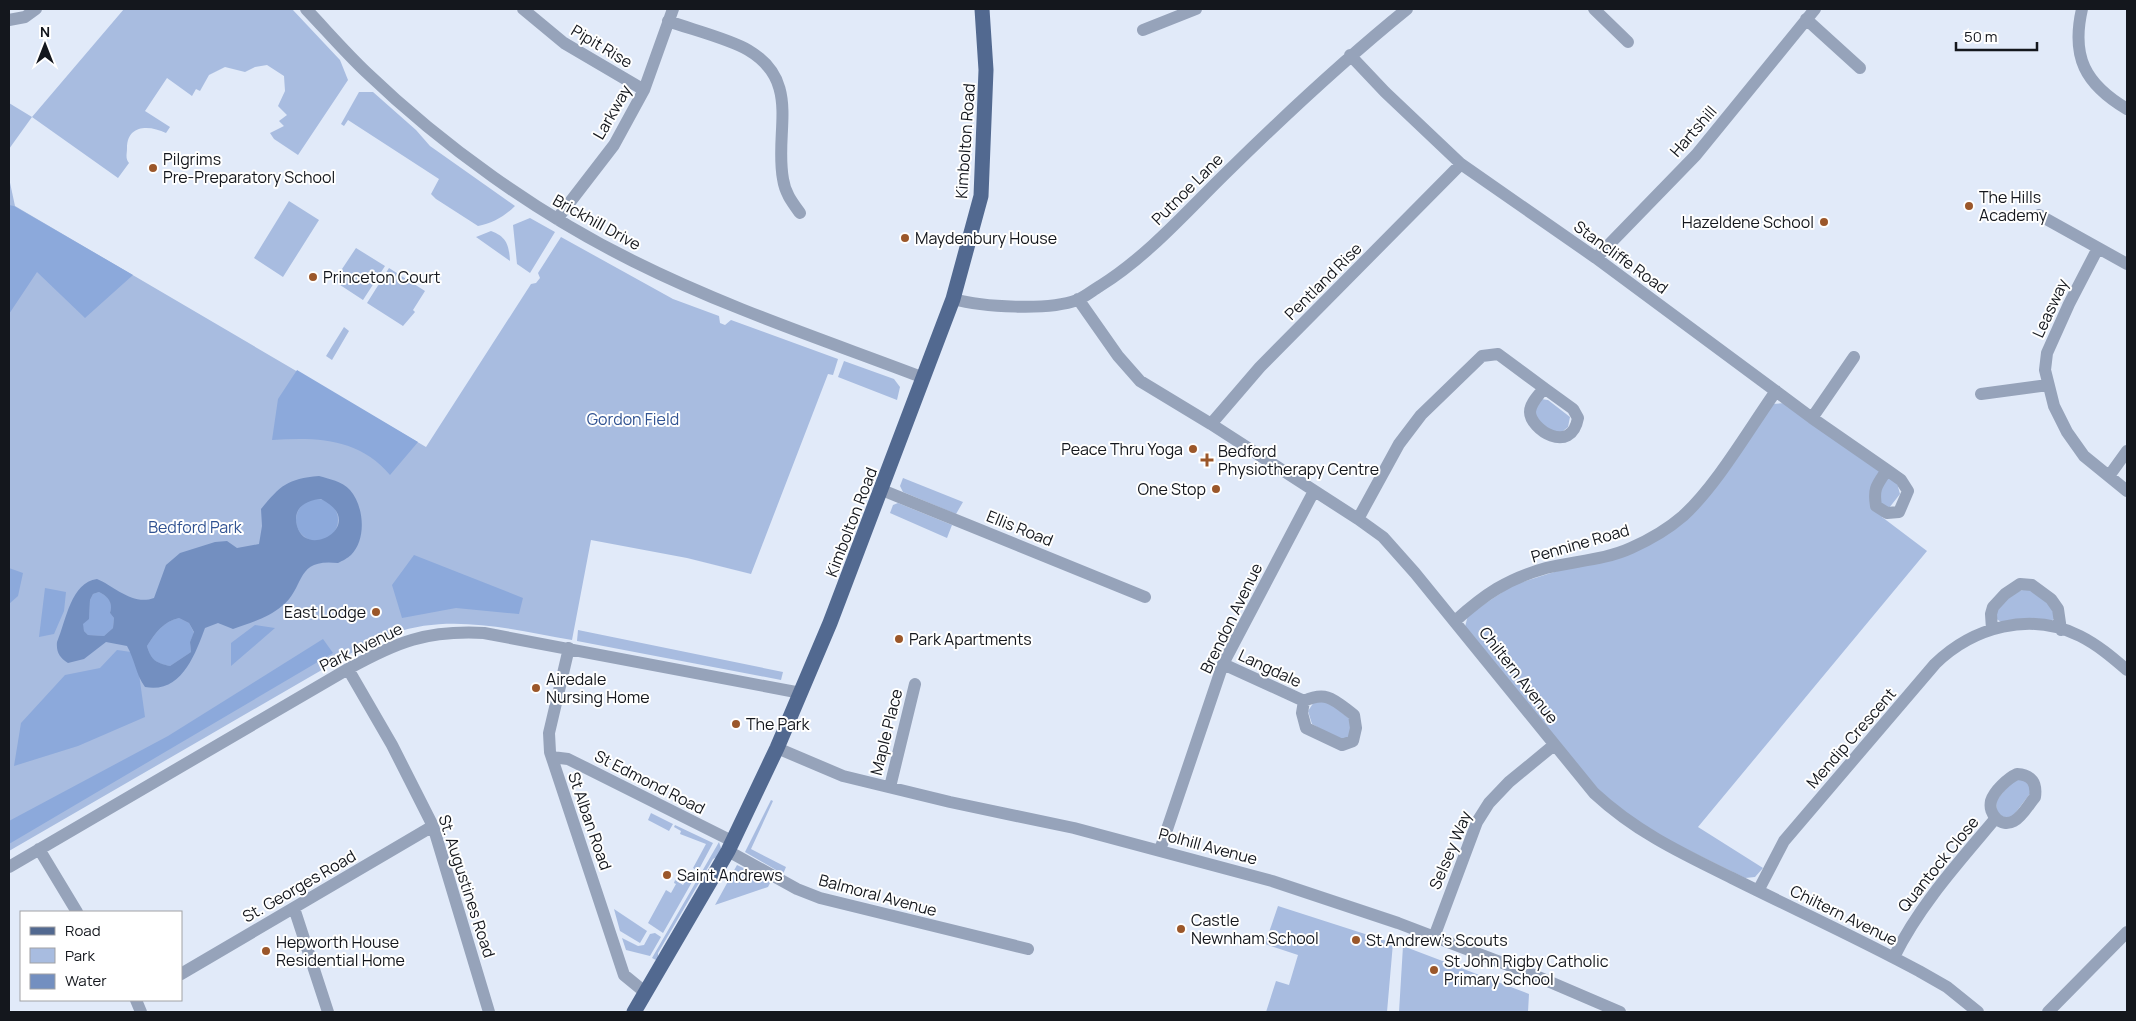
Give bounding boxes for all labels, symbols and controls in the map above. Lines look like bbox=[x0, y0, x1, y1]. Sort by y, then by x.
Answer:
street label: Pipit Rise bbox=[567, 19, 637, 73]
north arrow bbox=[20, 20, 70, 70]
scale bar bbox=[1956, 20, 2037, 52]
text: N bbox=[40, 22, 50, 41]
text: 50 m bbox=[1964, 26, 1998, 47]
street label: Larkway bbox=[588, 80, 637, 143]
street label: Kimbolton Road bbox=[950, 83, 980, 199]
street label: Hartshill bbox=[1665, 101, 1721, 161]
place label: Pilgrims Pre-Preparatory School bbox=[163, 148, 335, 188]
street label: Putnoe Lane bbox=[1146, 148, 1228, 230]
marker: Pilgrims Pre-Preparatory School bbox=[147, 162, 159, 174]
place label: The Hills Academy bbox=[1979, 186, 2048, 226]
street label: Brickhill Drive bbox=[549, 189, 645, 255]
marker: The Hills Academy bbox=[1963, 200, 1975, 212]
place label: Hazeldene School bbox=[1682, 211, 1814, 233]
street label: Stancliffe Road bbox=[1569, 215, 1673, 299]
marker: Hazeldene School bbox=[1818, 216, 1830, 228]
place label: Maydenbury House bbox=[915, 227, 1057, 249]
marker: Maydenbury House bbox=[899, 232, 911, 244]
street label: Pentland Rise bbox=[1280, 238, 1366, 324]
place label: Princeton Court bbox=[323, 266, 440, 288]
marker: Princeton Court bbox=[307, 271, 319, 283]
street label: Leasway bbox=[2027, 274, 2074, 341]
park label: Gordon Field bbox=[587, 408, 679, 430]
place label: Peace Thru Yoga bbox=[1061, 438, 1183, 460]
place label: Bedford Physiotherapy Centre bbox=[1218, 440, 1379, 480]
marker: Peace Thru Yoga bbox=[1187, 443, 1199, 455]
marker: Bedford Physiotherapy Centre bbox=[1200, 453, 1214, 467]
street label: Kimbolton Road bbox=[820, 464, 882, 580]
place label: One Stop bbox=[1138, 478, 1206, 500]
marker: One Stop bbox=[1210, 483, 1222, 495]
street label: Ellis Road bbox=[983, 505, 1057, 551]
park label: Bedford Park bbox=[148, 516, 243, 538]
street label: Pennine Road bbox=[1528, 518, 1632, 568]
street label: Brendon Avenue bbox=[1195, 559, 1267, 677]
place label: East Lodge bbox=[284, 601, 366, 623]
marker: East Lodge bbox=[370, 606, 382, 618]
street label: Park Avenue bbox=[316, 617, 406, 677]
street label: Chiltern Avenue bbox=[1474, 622, 1564, 728]
place label: Park Apartments bbox=[909, 628, 1032, 650]
marker: Park Apartments bbox=[893, 633, 905, 645]
street label: Langdale bbox=[1235, 644, 1305, 692]
place label: Airedale Nursing Home bbox=[546, 668, 650, 708]
marker: Airedale Nursing Home bbox=[530, 682, 542, 694]
street label: Mendip Crescent bbox=[1801, 683, 1901, 793]
street label: Maple Place bbox=[865, 686, 907, 778]
place label: The Park bbox=[746, 713, 811, 735]
marker: The Park bbox=[730, 718, 742, 730]
street label: St Edmond Road bbox=[591, 745, 709, 819]
street label: St Alban Road bbox=[563, 769, 617, 873]
street label: Selsey Way bbox=[1424, 807, 1477, 893]
street label: Quantock Close bbox=[1893, 811, 1983, 917]
street label: St. Augustines Road bbox=[434, 812, 500, 960]
street label: Polhill Avenue bbox=[1156, 822, 1260, 870]
street label: St. Georges Road bbox=[238, 845, 360, 927]
place label: Saint Andrews bbox=[677, 864, 783, 886]
marker: Saint Andrews bbox=[661, 869, 673, 881]
street label: Balmoral Avenue bbox=[816, 869, 940, 921]
street label: Chiltern Avenue bbox=[1787, 879, 1901, 951]
place label: Castle Newnham School bbox=[1191, 909, 1319, 949]
legend bbox=[20, 911, 182, 1001]
text: Road bbox=[65, 920, 101, 941]
marker: Castle Newnham School bbox=[1175, 923, 1187, 935]
place label: St Andrew's Scouts bbox=[1366, 929, 1508, 951]
place label: Hepworth House Residential Home bbox=[276, 931, 405, 971]
marker: St Andrew's Scouts bbox=[1350, 934, 1362, 946]
text: Park bbox=[65, 945, 95, 966]
marker: Hepworth House Residential Home bbox=[260, 945, 272, 957]
place label: St John Rigby Catholic Primary School bbox=[1444, 950, 1609, 990]
marker: St John Rigby Catholic Primary School bbox=[1428, 964, 1440, 976]
text: Water bbox=[65, 970, 107, 991]

